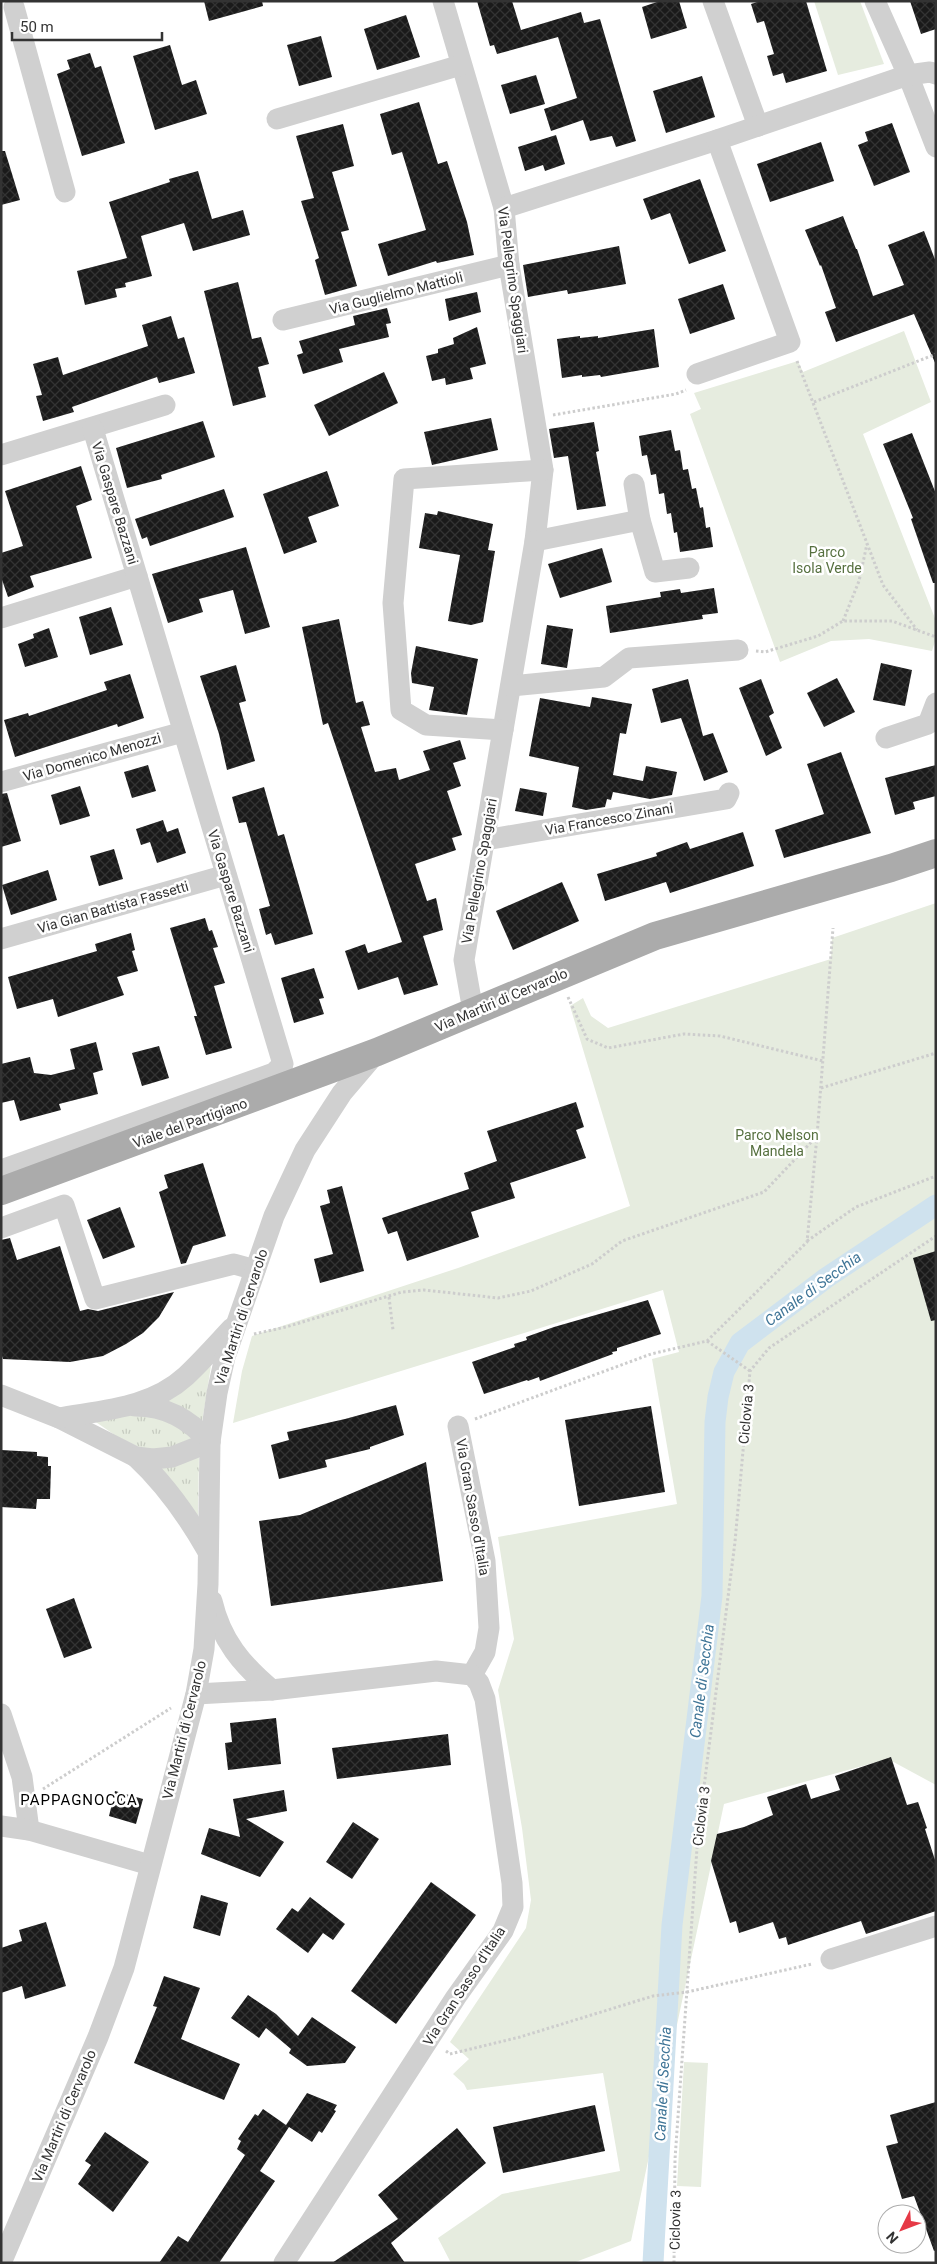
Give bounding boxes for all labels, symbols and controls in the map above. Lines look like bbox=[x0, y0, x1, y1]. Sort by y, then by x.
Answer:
scale bar bbox=[12, 10, 162, 42]
text: 50 m bbox=[20, 18, 54, 36]
street label: Via Pellegrino Spaggiari bbox=[495, 206, 531, 354]
street label: Via Guglielmo Mattioli bbox=[328, 269, 464, 317]
street label: Via Gaspare Bazzani bbox=[89, 440, 141, 566]
park label: Parco Isola Verde bbox=[792, 544, 862, 576]
street label: Via Domenico Menozzi bbox=[21, 730, 163, 784]
street label: Via Pellegrino Spaggiari bbox=[458, 797, 500, 945]
street label: Via Francesco Zinani bbox=[544, 800, 674, 838]
street label: Via Gaspare Bazzani bbox=[205, 828, 257, 954]
street label: Via Gian Battista Fassetti bbox=[36, 878, 190, 936]
street label: Via Martiri di Cervarolo bbox=[432, 965, 570, 1035]
street label: Viale del Partigiano bbox=[131, 1095, 249, 1151]
park label: Parco Nelson Mandela bbox=[735, 1127, 819, 1159]
street label: Via Martiri di Cervarolo bbox=[211, 1247, 271, 1387]
water label: Canale di Secchia bbox=[761, 1248, 865, 1330]
street label: Ciclovia 3 bbox=[735, 1383, 757, 1445]
street label: Via Gran Sasso d'Italia bbox=[453, 1437, 493, 1577]
water label: Canale di Secchia bbox=[686, 1623, 718, 1739]
street label: Via Martiri di Cervarolo bbox=[159, 1659, 209, 1801]
street label: Ciclovia 3 bbox=[689, 1785, 713, 1847]
district label: PAPPAGNOCCA bbox=[20, 1791, 138, 1809]
street label: Via Gran Sasso d'Italia bbox=[419, 1923, 509, 2049]
water label: Canale di Secchia bbox=[651, 2026, 675, 2142]
street label: Via Martiri di Cervarolo bbox=[29, 2047, 99, 2185]
street label: Ciclovia 3 bbox=[666, 2190, 684, 2250]
north arrow bbox=[877, 2204, 927, 2254]
text: N bbox=[883, 2229, 902, 2247]

